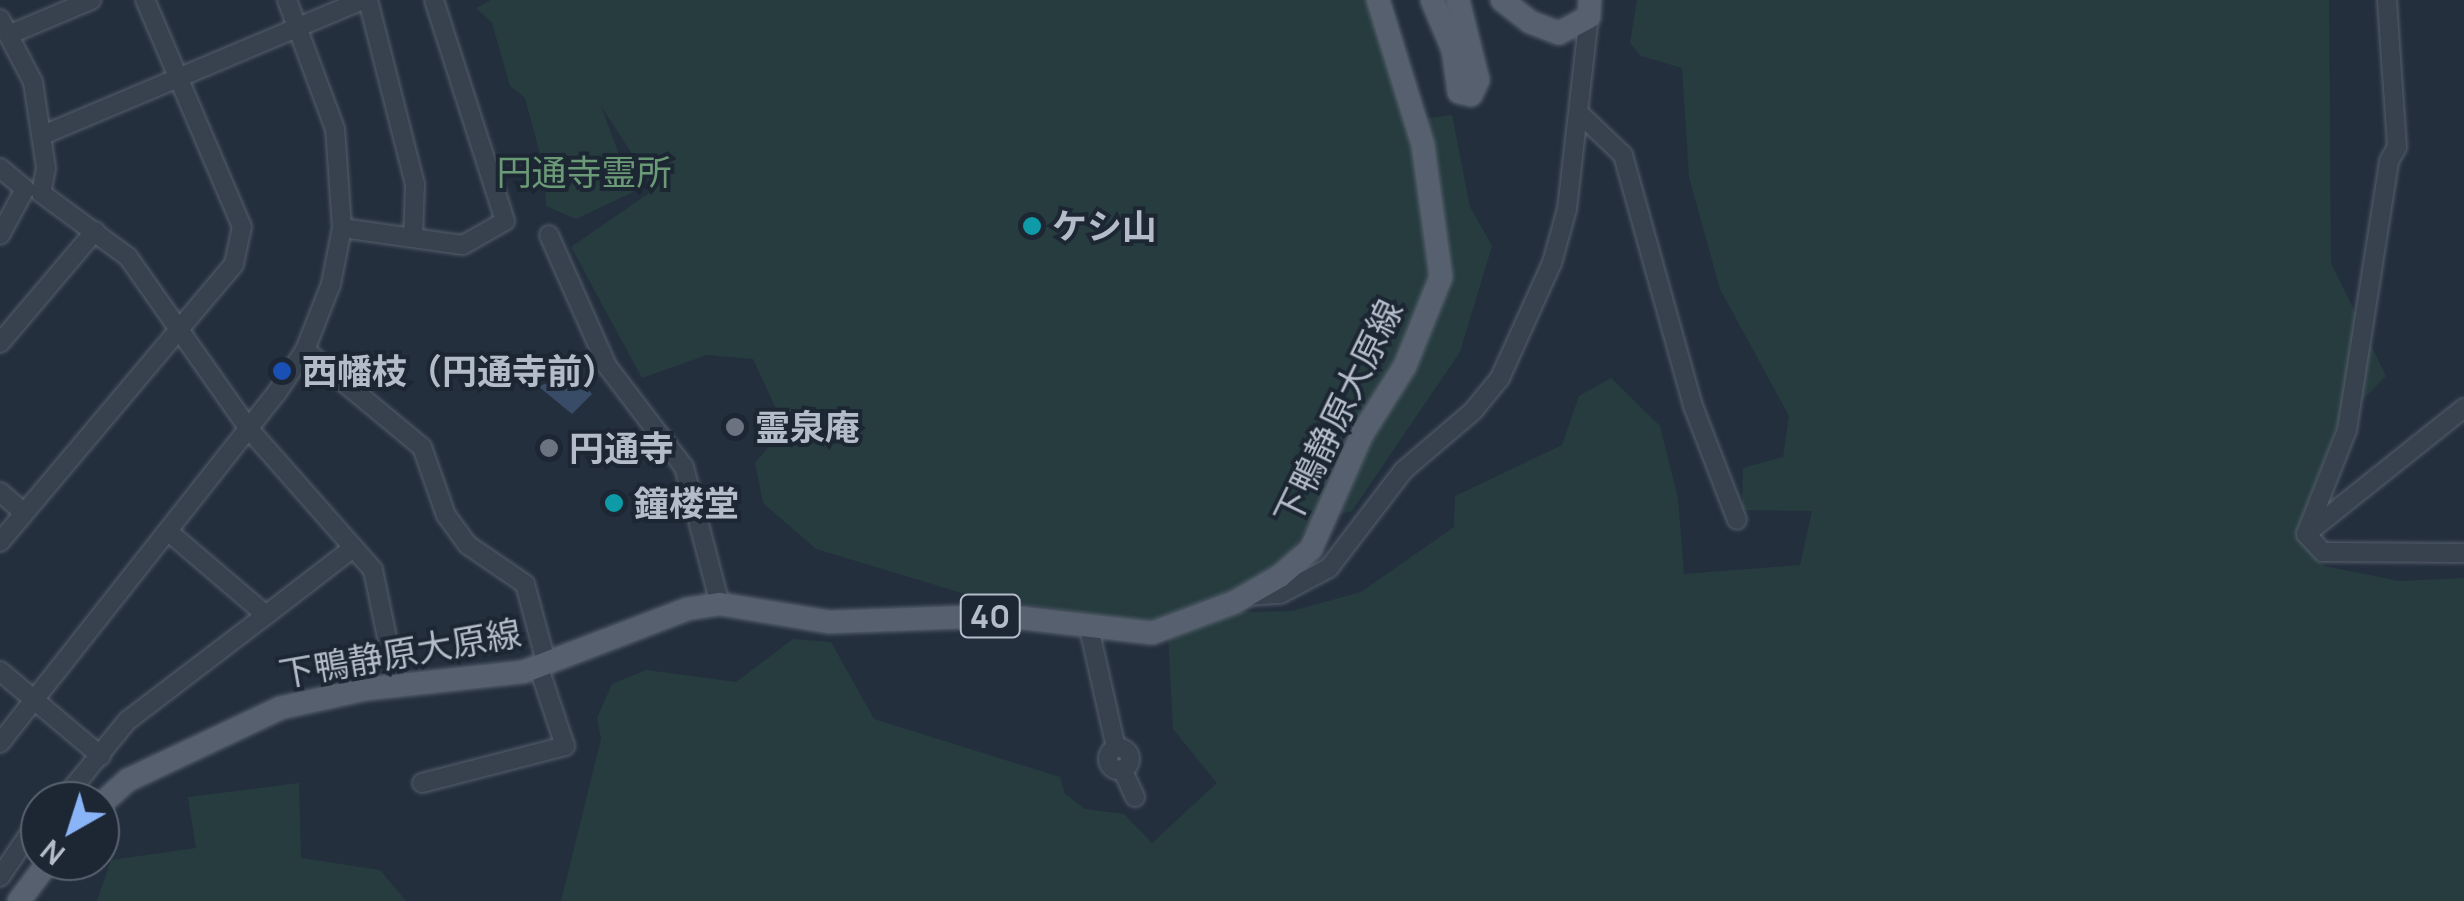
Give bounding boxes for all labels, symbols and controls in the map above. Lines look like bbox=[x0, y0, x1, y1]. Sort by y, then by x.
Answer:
park label: 円通寺霊所 bbox=[497, 151, 671, 193]
place label: ケシ山 bbox=[1052, 205, 1157, 247]
marker: ケシ山 bbox=[1021, 215, 1043, 237]
street label: 下鴨静原大原線 bbox=[1265, 293, 1411, 531]
place label: 西幡枝（円通寺前） bbox=[302, 350, 617, 392]
marker: 西幡枝（円通寺前） bbox=[271, 360, 293, 382]
place label: 霊泉庵 bbox=[755, 406, 860, 448]
marker: 霊泉庵 bbox=[724, 416, 746, 438]
place label: 円通寺 bbox=[569, 427, 674, 469]
marker: 円通寺 bbox=[538, 437, 560, 459]
place label: 鐘楼堂 bbox=[634, 482, 739, 524]
marker: 鐘楼堂 bbox=[603, 492, 625, 514]
road number: 40 bbox=[958, 589, 1022, 643]
street label: 下鴨静原大原線 bbox=[276, 611, 524, 695]
north arrow bbox=[20, 781, 120, 881]
text: N bbox=[33, 832, 72, 874]

